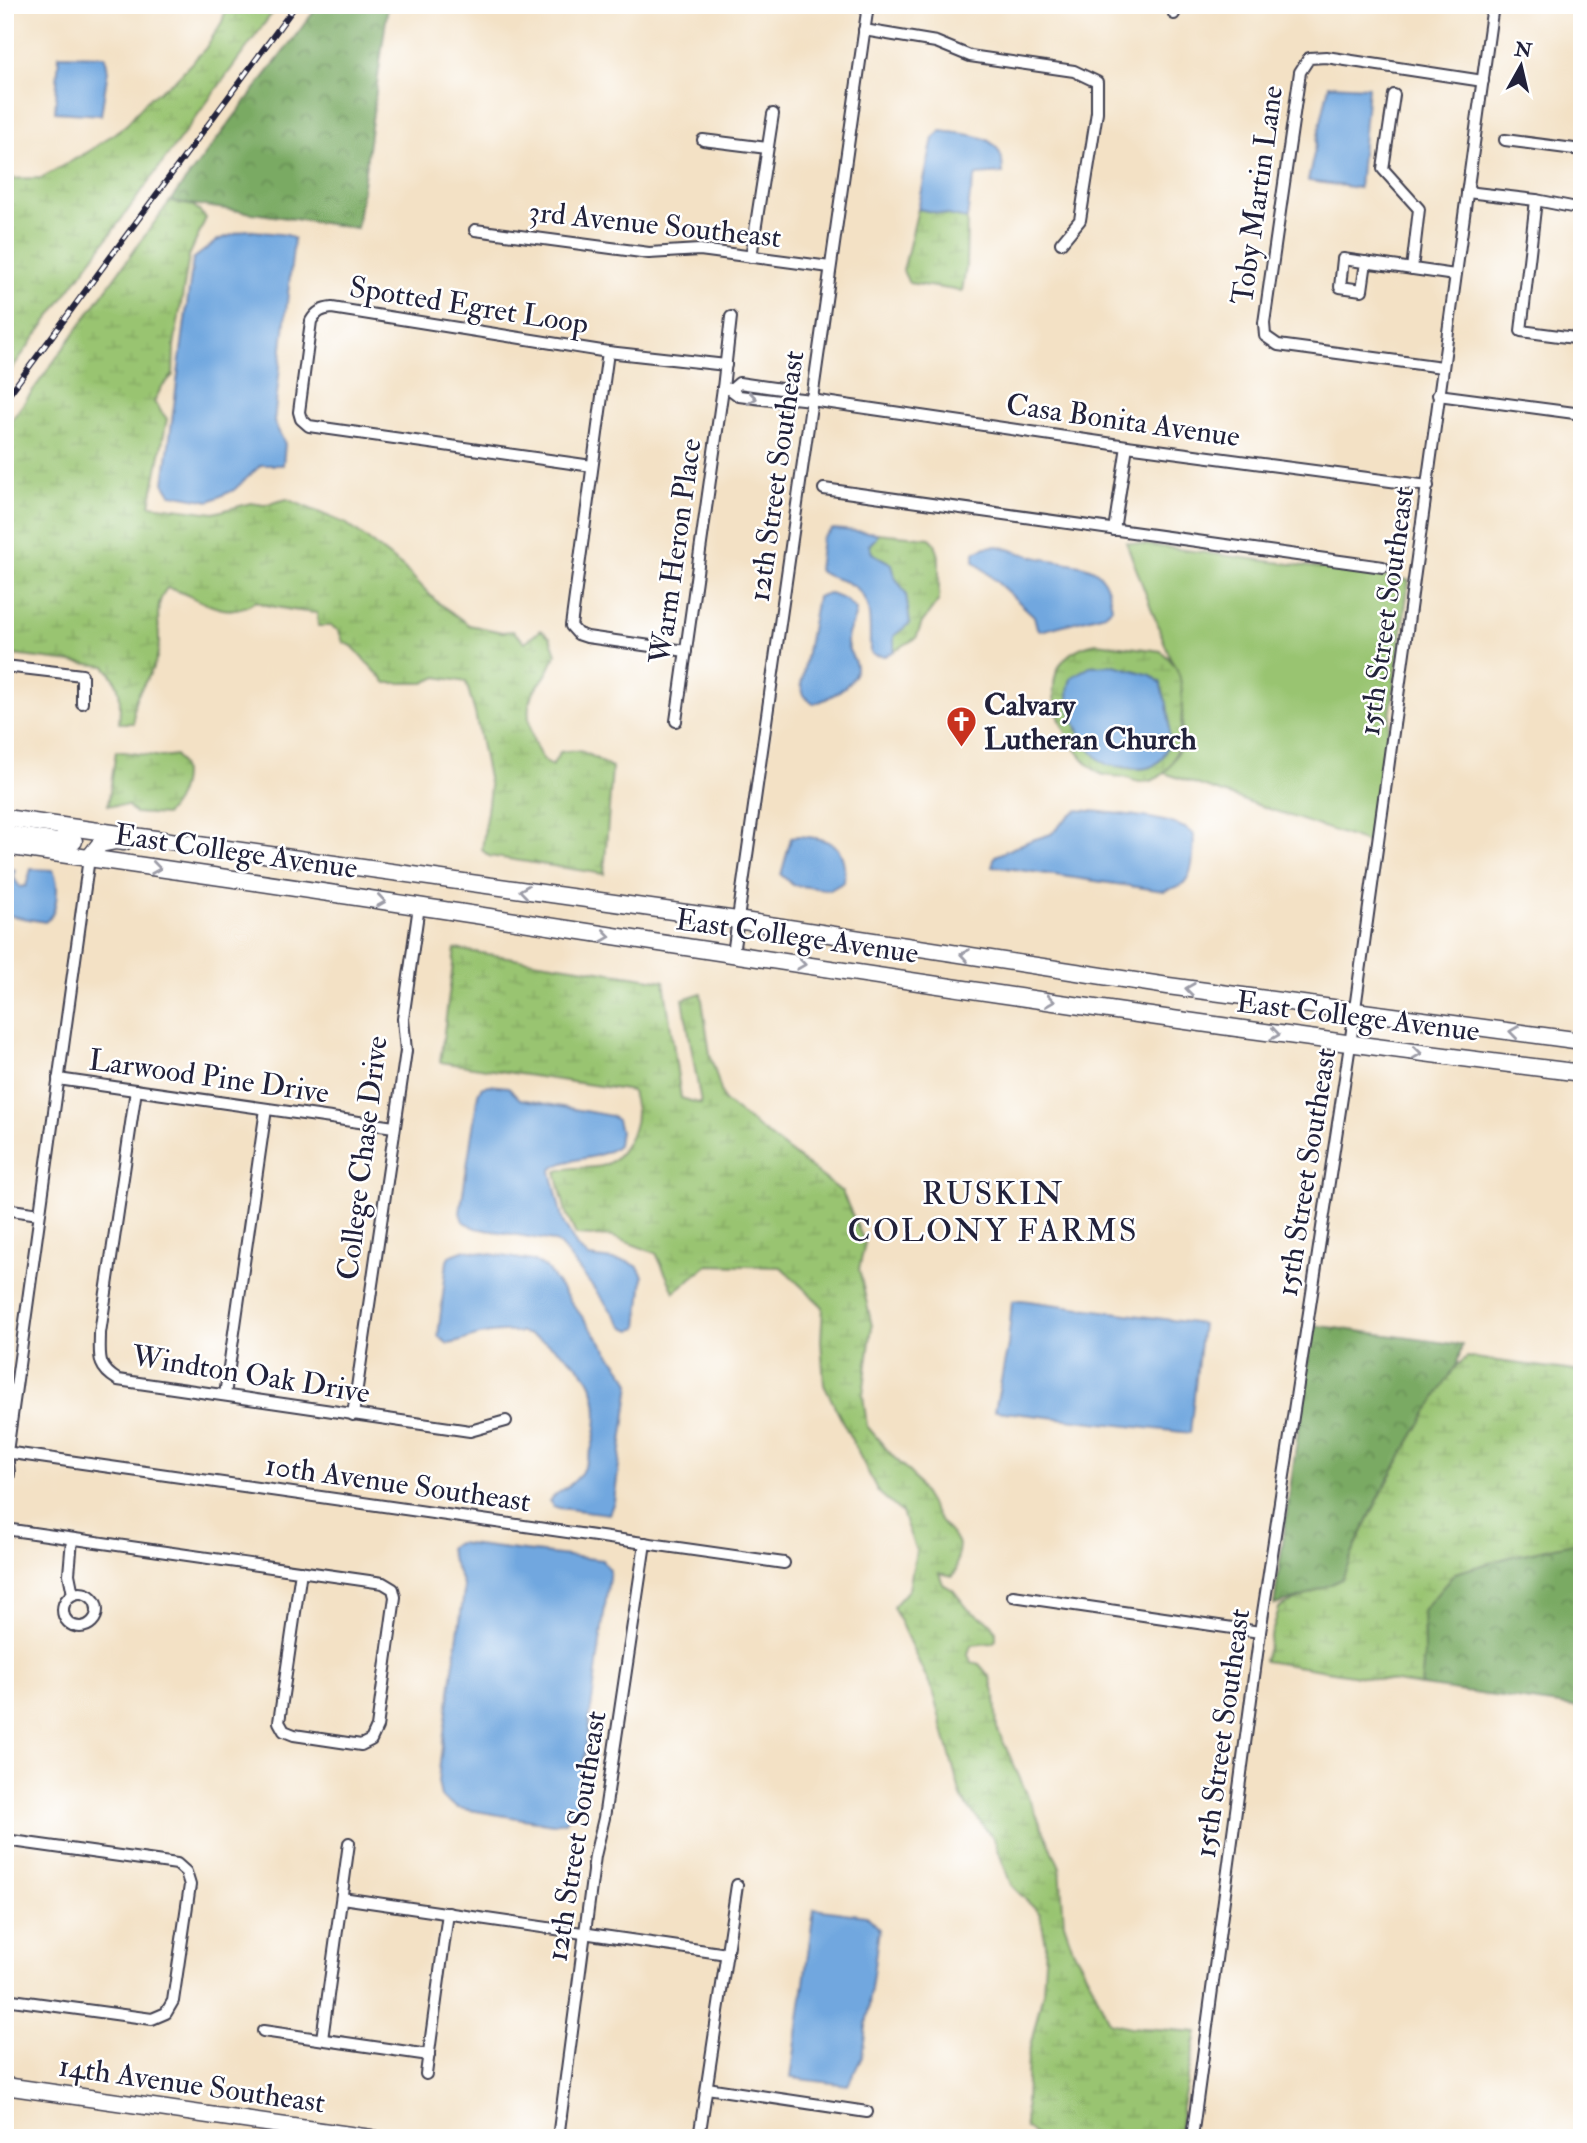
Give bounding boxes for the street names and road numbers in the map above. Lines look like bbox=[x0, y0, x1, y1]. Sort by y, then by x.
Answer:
street label: Toby Martin Lane bbox=[1224, 83, 1291, 307]
street label: 3rd Avenue Southeast bbox=[527, 193, 783, 256]
street label: Spotted Egret Loop bbox=[347, 268, 591, 343]
street label: 12th Street Southeast bbox=[741, 348, 812, 604]
street label: Casa Bonita Avenue bbox=[1004, 386, 1242, 455]
street label: Warm Heron Place bbox=[641, 436, 710, 667]
street label: 15th Street Southeast bbox=[1351, 484, 1422, 738]
street label: East College Avenue bbox=[112, 816, 360, 887]
street label: East College Avenue bbox=[673, 901, 921, 972]
street label: East College Avenue bbox=[1234, 983, 1482, 1050]
street label: College Chase Drive bbox=[329, 1034, 396, 1282]
street label: Larwood Pine Drive bbox=[87, 1041, 331, 1112]
street label: 15th Street Southeast bbox=[1269, 1045, 1344, 1299]
street label: Windton Oak Drive bbox=[128, 1337, 373, 1412]
street label: 10th Avenue Southeast bbox=[263, 1447, 533, 1520]
street label: 15th Street Southeast bbox=[1187, 1606, 1258, 1860]
street label: 12th Street Southeast bbox=[538, 1708, 615, 1964]
street label: 14th Avenue Southeast bbox=[56, 2047, 328, 2122]

